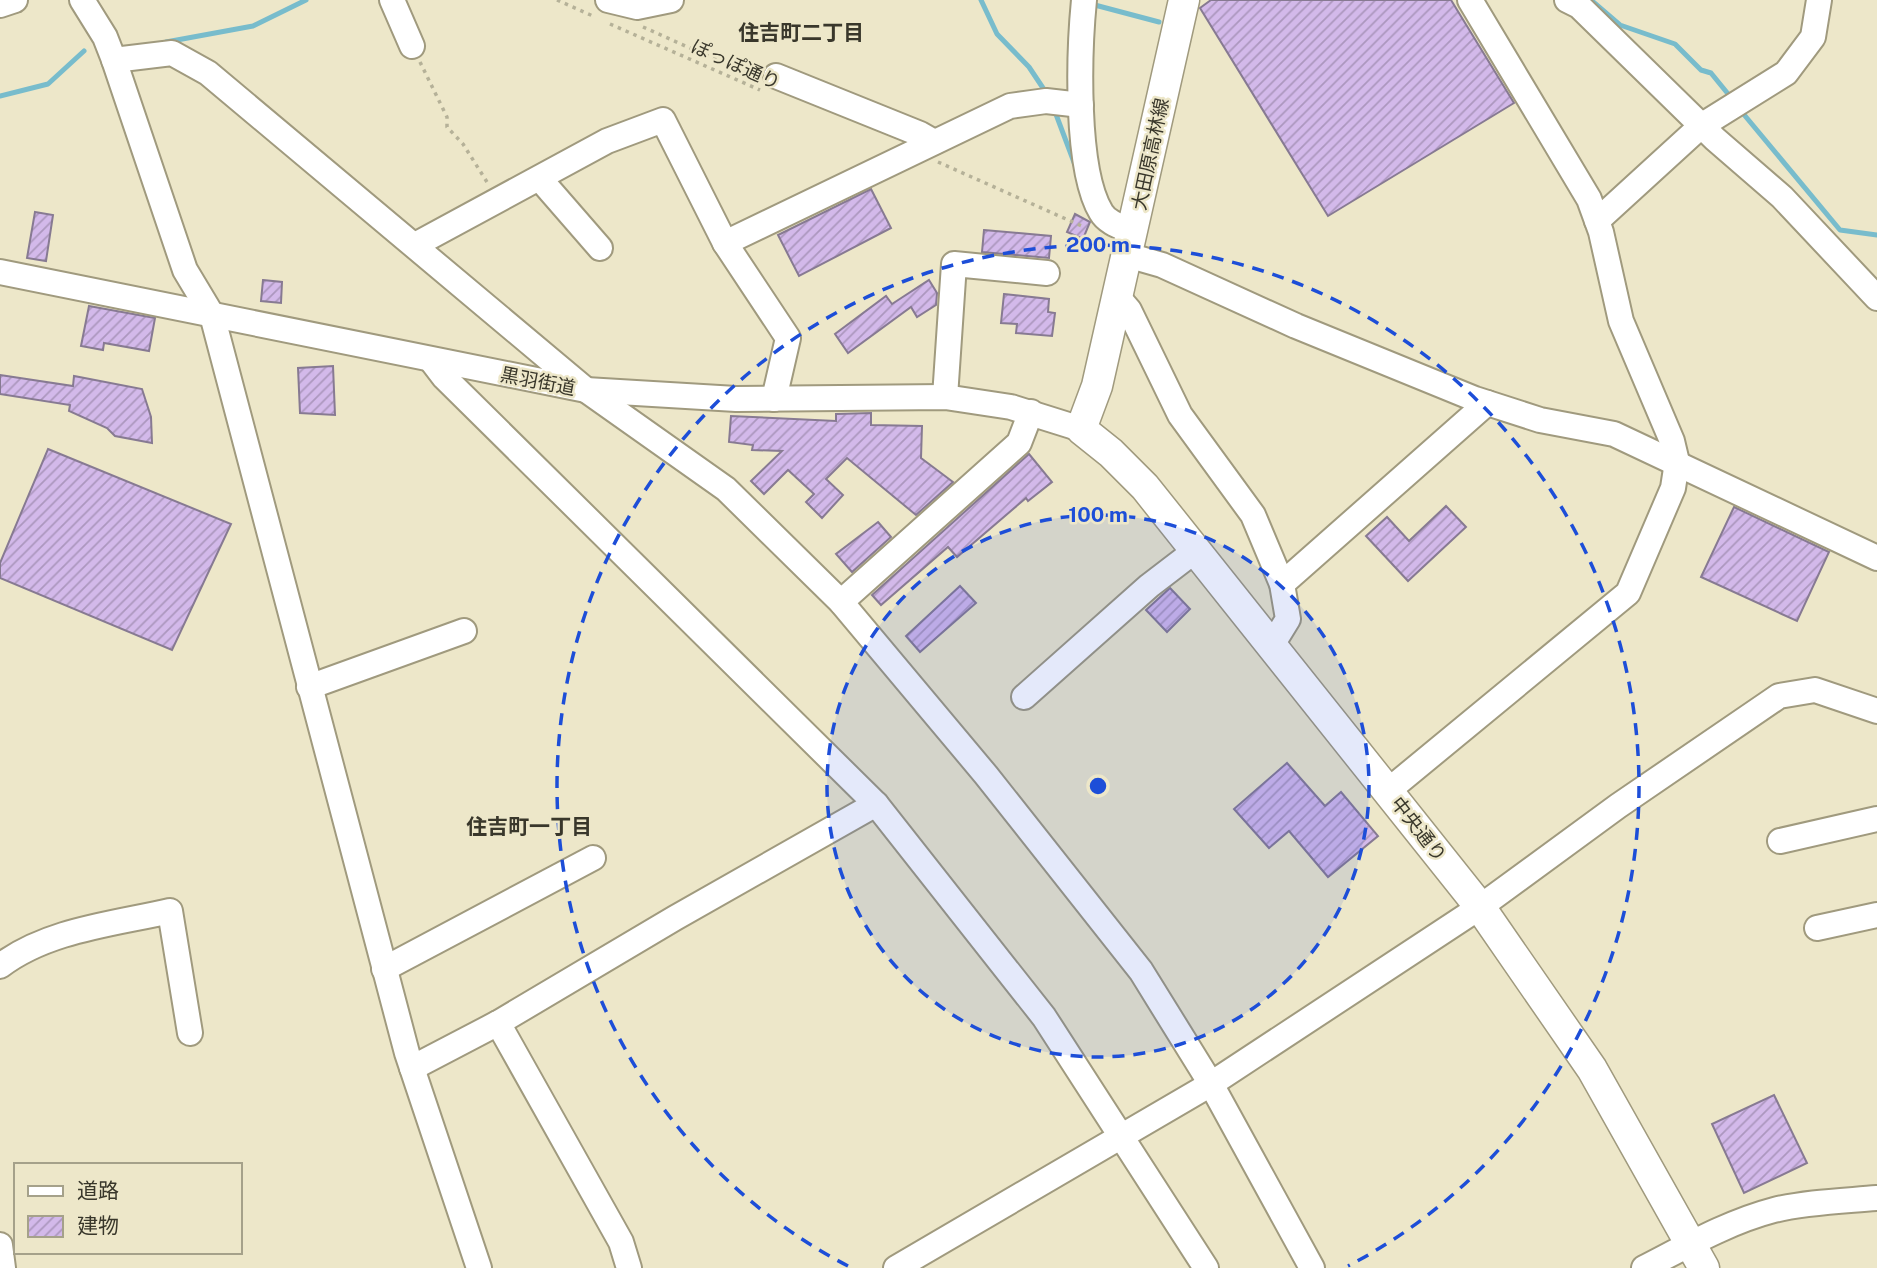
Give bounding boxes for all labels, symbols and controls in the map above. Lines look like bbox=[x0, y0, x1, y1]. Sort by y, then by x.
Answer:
district label: 住吉町二丁目 bbox=[738, 20, 864, 45]
street label: ぽっぽ通り bbox=[688, 35, 784, 93]
street label: 大田原高林線 bbox=[1127, 96, 1173, 212]
text: 200 m bbox=[1066, 232, 1130, 257]
street label: 黒羽街道 bbox=[499, 363, 577, 399]
text: 100 m bbox=[1068, 502, 1128, 527]
centre of rings bbox=[1086, 774, 1110, 798]
street label: 中央通り bbox=[1387, 792, 1451, 866]
district label: 住吉町一丁目 bbox=[466, 814, 592, 839]
legend bbox=[14, 1163, 242, 1254]
text: 道路 bbox=[77, 1178, 119, 1203]
text: 建物 bbox=[77, 1213, 119, 1238]

